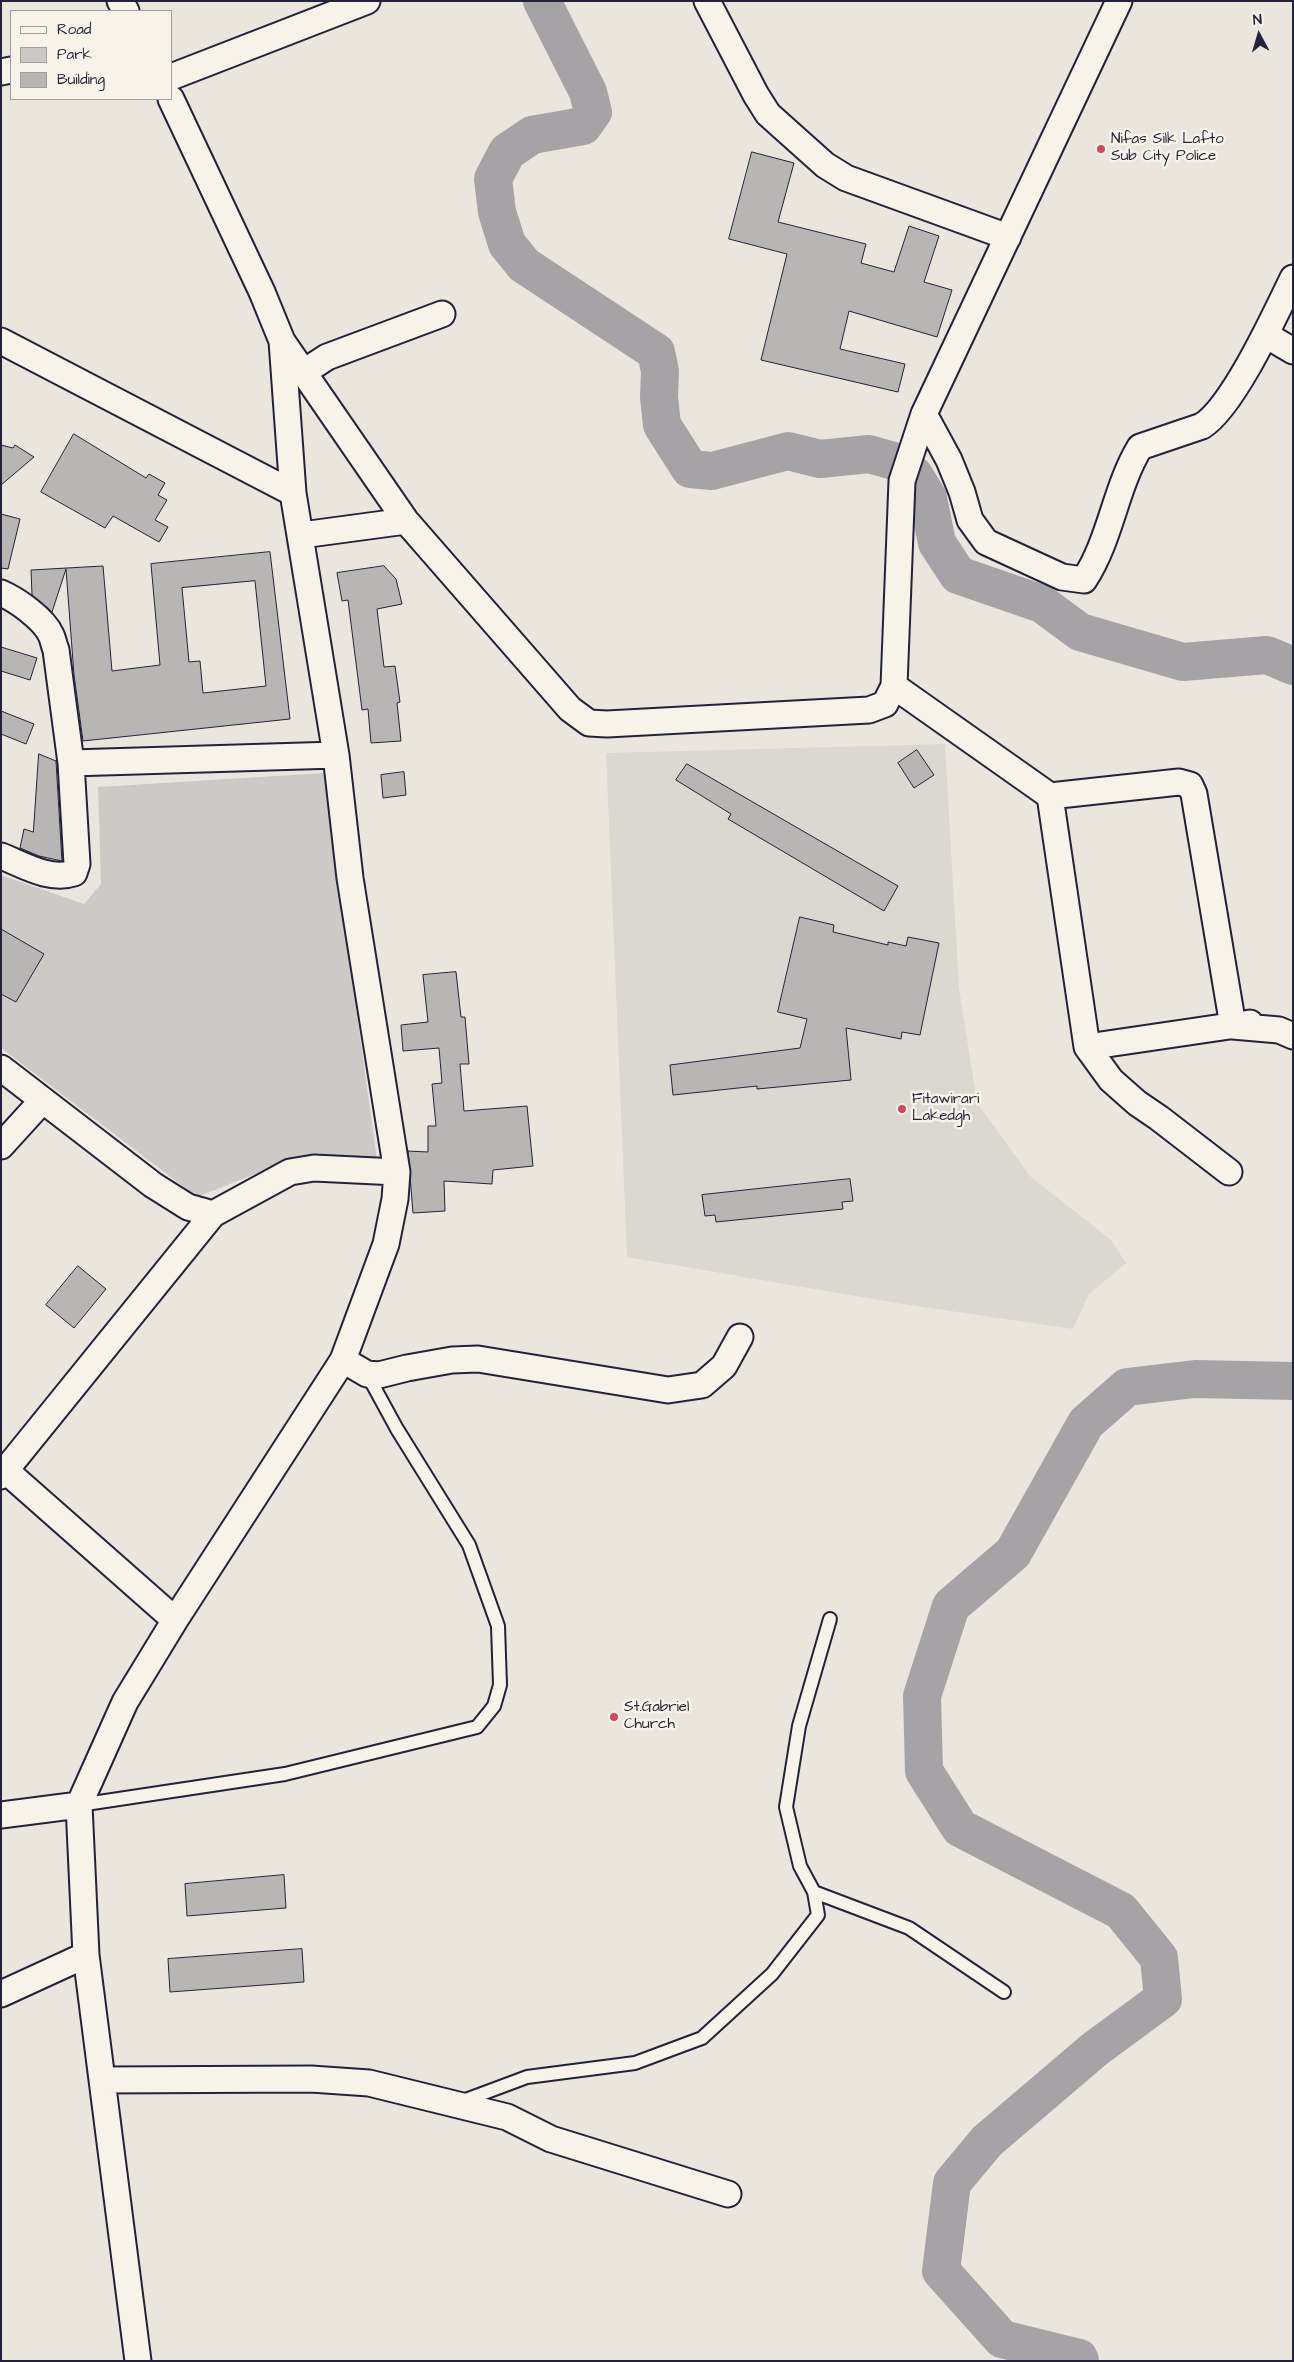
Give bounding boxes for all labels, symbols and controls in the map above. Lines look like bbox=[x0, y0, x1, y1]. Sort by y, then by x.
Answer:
legend bbox=[10, 10, 172, 100]
north arrow bbox=[1234, 10, 1284, 60]
text: N bbox=[1252, 10, 1263, 30]
text: Road bbox=[57, 19, 91, 40]
text: Park bbox=[57, 44, 92, 65]
text: Building bbox=[57, 69, 105, 90]
place label: Nifas Silk Lafto Sub City Police bbox=[1111, 131, 1224, 166]
marker: Nifas Silk Lafto Sub City Police bbox=[1095, 143, 1107, 155]
place label: Fitawirari Lakedgh bbox=[912, 1091, 979, 1126]
marker: Fitawirari Lakedgh bbox=[896, 1103, 908, 1115]
place label: St.Gabriel Church bbox=[624, 1699, 689, 1734]
marker: St.Gabriel Church bbox=[608, 1711, 620, 1723]

